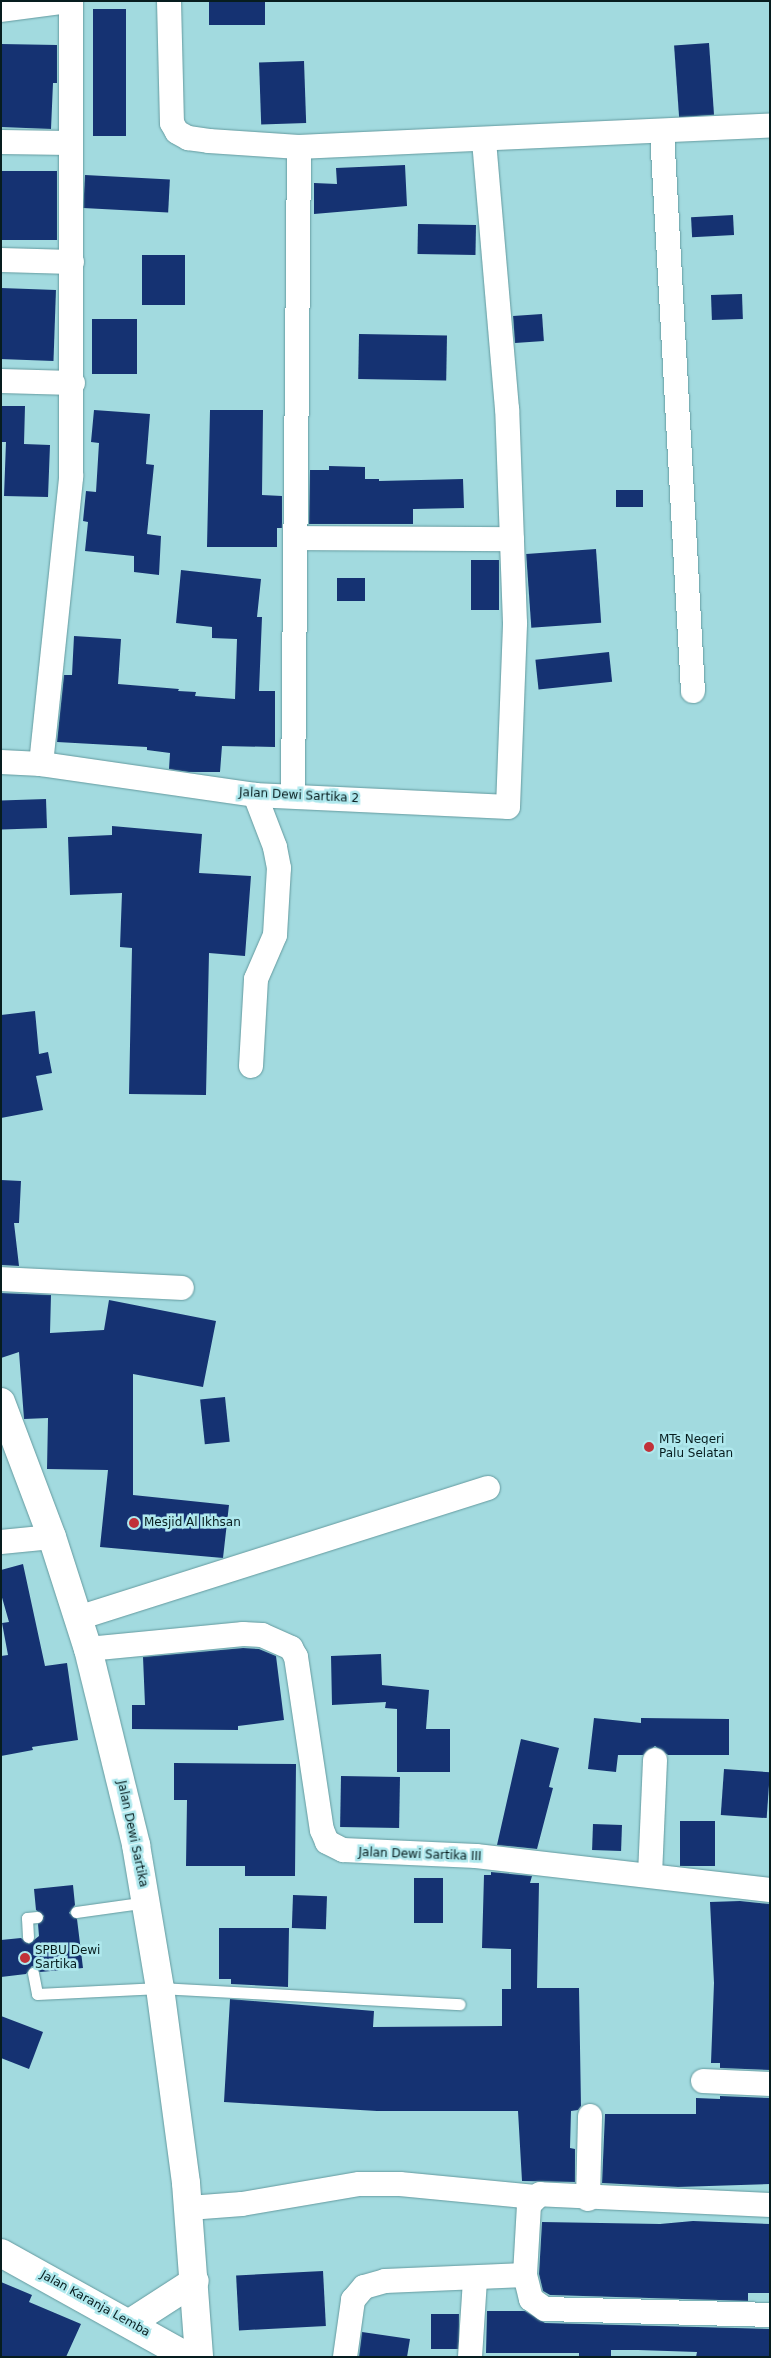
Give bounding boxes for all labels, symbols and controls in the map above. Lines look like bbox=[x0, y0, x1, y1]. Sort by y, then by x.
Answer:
street label: Jalan Dewi Sartika 2 bbox=[239, 786, 359, 806]
place label: MTs Negeri Palu Selatan bbox=[659, 1433, 733, 1461]
marker: MTs Negeri Palu Selatan bbox=[643, 1441, 655, 1453]
place label: Mesjid Al Ikhsan bbox=[144, 1516, 241, 1530]
marker: Mesjid Al Ikhsan bbox=[128, 1517, 140, 1529]
street label: Jalan Dewi Sartika bbox=[114, 1779, 150, 1889]
street label: Jalan Dewi Sartika III bbox=[358, 1846, 482, 1864]
place label: SPBU Dewi Sartika bbox=[35, 1944, 100, 1972]
marker: SPBU Dewi Sartika bbox=[19, 1952, 31, 1964]
street label: Jalan Karanja Lemba bbox=[38, 2268, 152, 2340]

